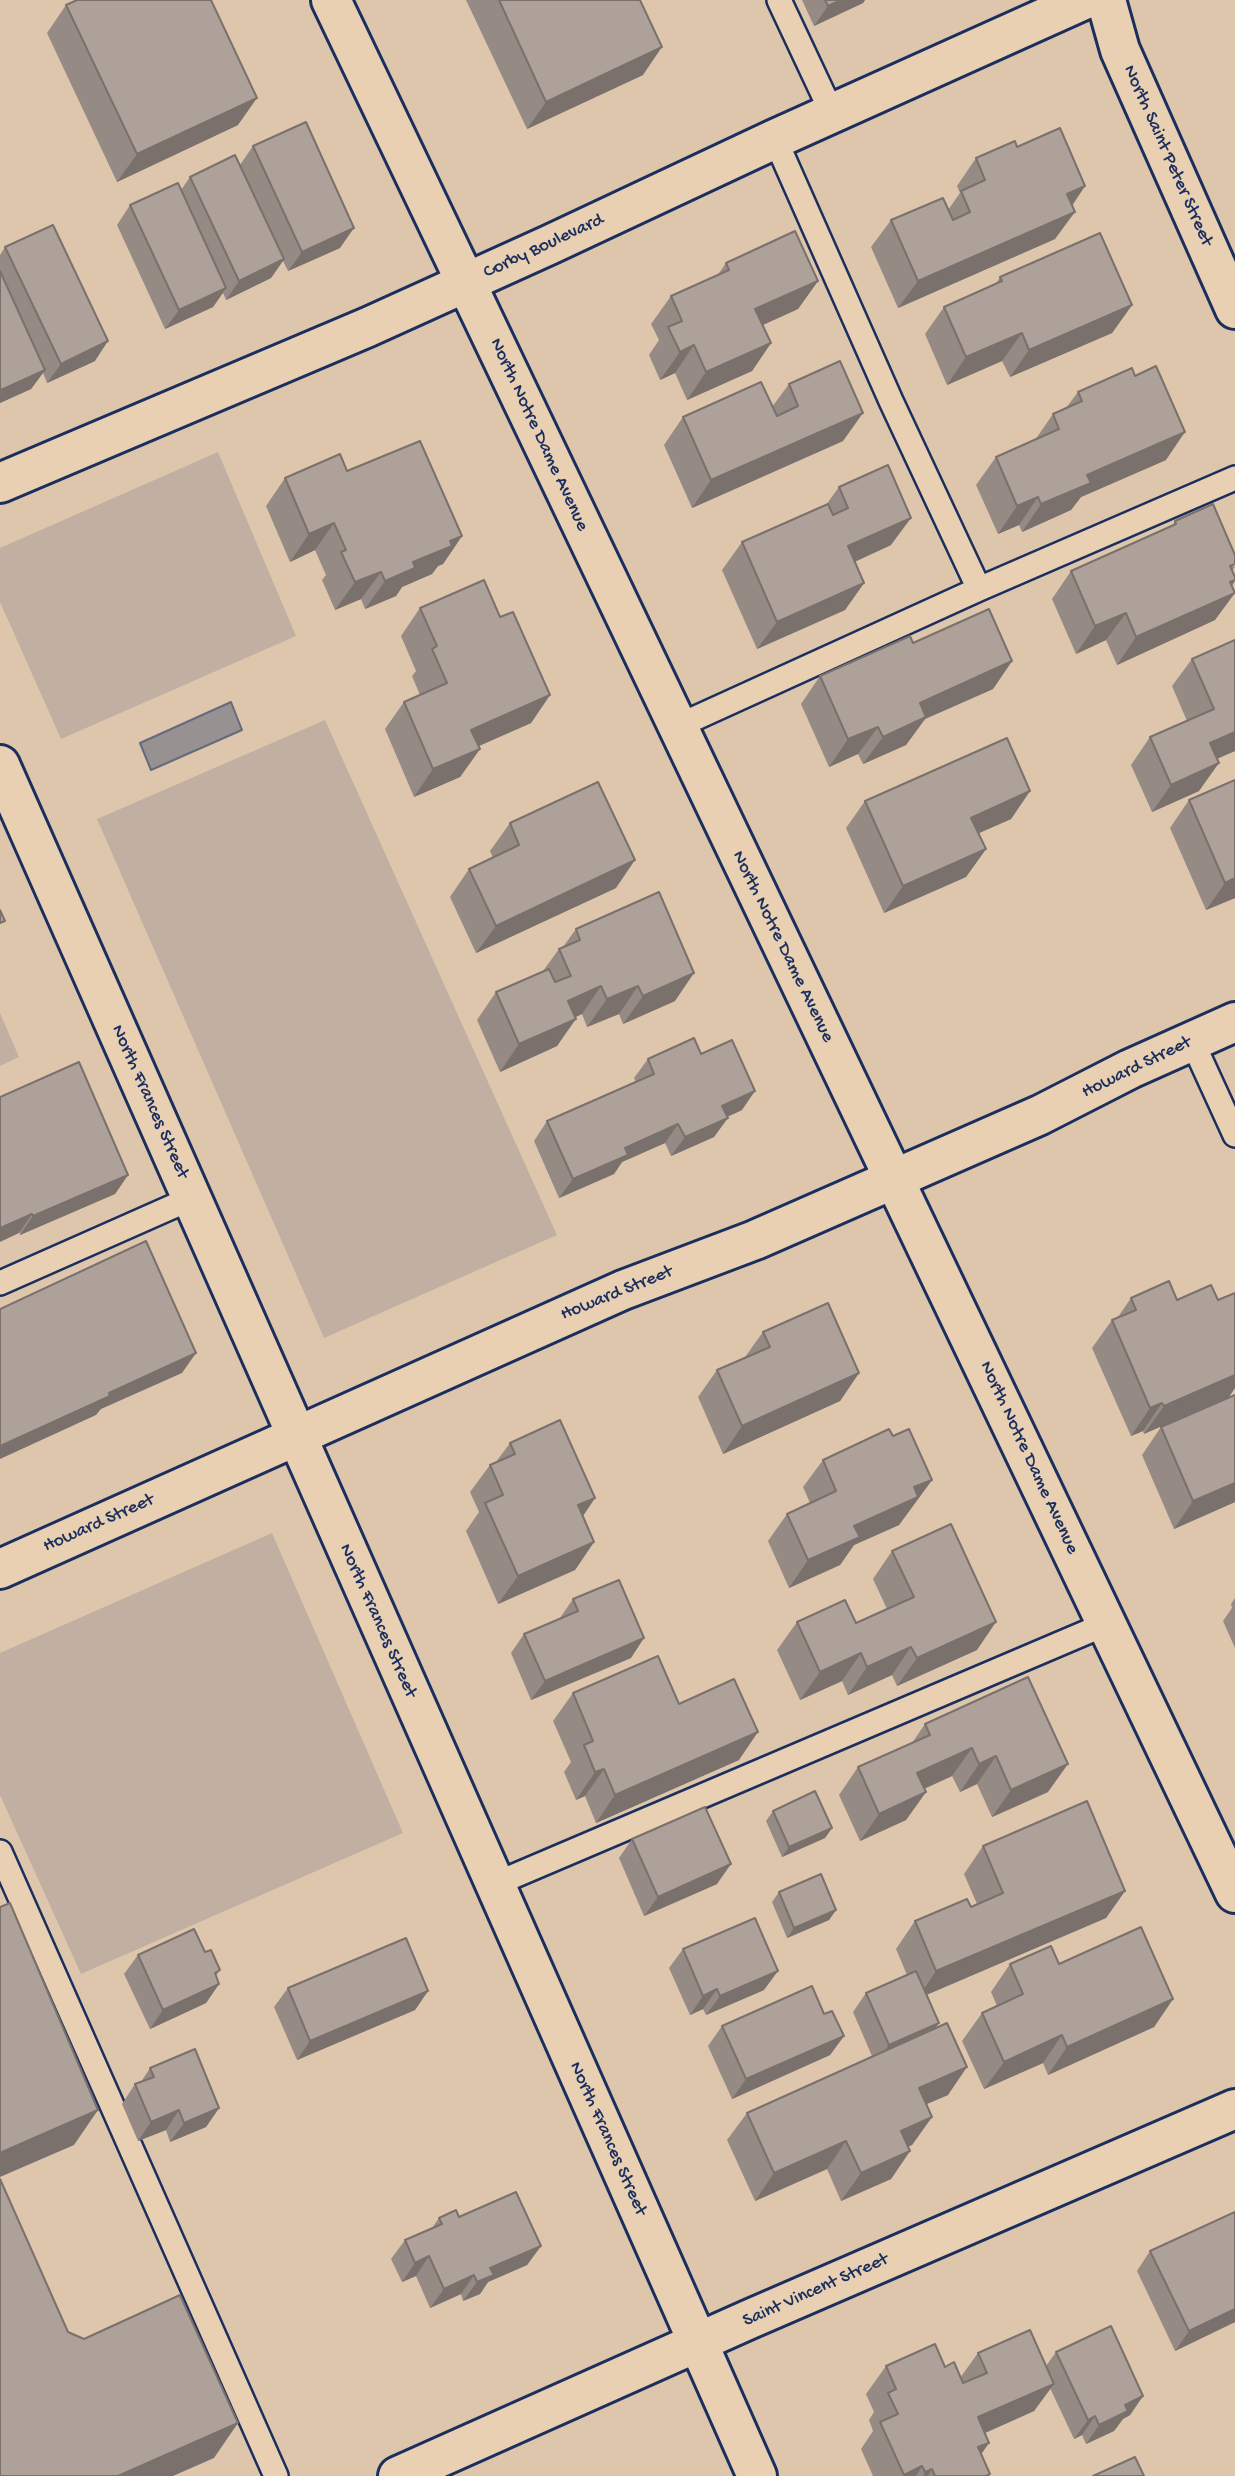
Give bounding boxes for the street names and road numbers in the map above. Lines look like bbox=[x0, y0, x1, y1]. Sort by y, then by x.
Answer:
street label: North Saint Peter Street bbox=[1117, 62, 1217, 250]
street label: Corby Boulevard bbox=[480, 209, 608, 285]
street label: North Notre Dame Avenue bbox=[483, 335, 593, 535]
street label: North Notre Dame Avenue bbox=[726, 847, 838, 1047]
street label: North Frances Street bbox=[105, 1022, 193, 1182]
street label: Howard Street bbox=[1079, 1032, 1195, 1104]
street label: Howard Street bbox=[558, 1261, 676, 1327]
street label: North Notre Dame Avenue bbox=[973, 1358, 1083, 1558]
street label: Howard Street bbox=[40, 1489, 158, 1559]
street label: North Frances Street bbox=[333, 1541, 421, 1701]
street label: North Frances Street bbox=[563, 2059, 651, 2219]
street label: Saint Vincent Street bbox=[740, 2249, 892, 2333]

